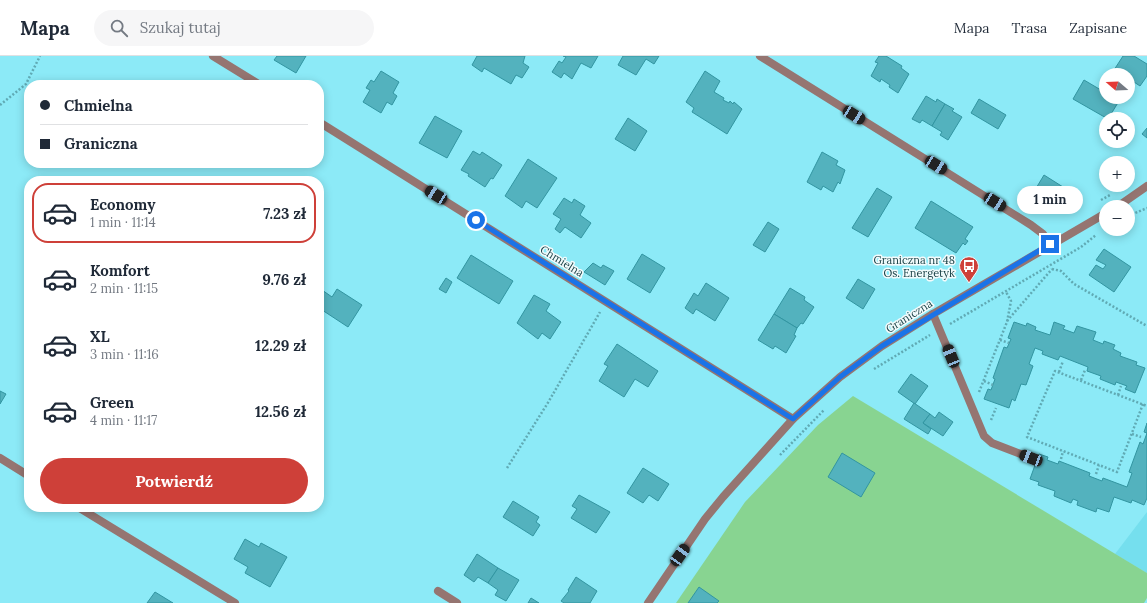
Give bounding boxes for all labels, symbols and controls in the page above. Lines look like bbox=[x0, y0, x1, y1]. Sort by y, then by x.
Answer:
search box bbox=[94, 10, 374, 46]
text: Mapa bbox=[20, 16, 70, 40]
icon: search bbox=[108, 17, 130, 39]
text: Szukaj tutaj bbox=[140, 18, 221, 37]
text: Mapa bbox=[954, 19, 989, 37]
text: Trasa bbox=[1011, 19, 1047, 37]
text: Zapisane bbox=[1069, 19, 1127, 37]
north arrow bbox=[1099, 68, 1135, 104]
map controls bbox=[1099, 68, 1135, 236]
text: Chmielna bbox=[64, 96, 133, 115]
car bbox=[841, 104, 867, 126]
button: locate bbox=[1099, 112, 1135, 148]
text: Graniczna bbox=[64, 134, 138, 153]
car bbox=[923, 154, 949, 176]
button: + bbox=[1099, 156, 1135, 192]
car bbox=[423, 184, 449, 206]
callout: 1 min bbox=[1017, 186, 1083, 214]
car bbox=[982, 191, 1008, 213]
text: 1 min bbox=[1033, 191, 1067, 208]
icon: car bbox=[42, 195, 78, 231]
text: Economy bbox=[90, 195, 155, 214]
button: − bbox=[1099, 200, 1135, 236]
text: 7.23 zł bbox=[263, 204, 306, 223]
route start bbox=[467, 211, 485, 229]
text: 1 min · 11:14 bbox=[90, 214, 156, 231]
route end bbox=[1041, 235, 1059, 253]
street label: Chmielna bbox=[538, 242, 587, 280]
place label: Graniczna nr 48 Os. Energetyk bbox=[873, 253, 955, 280]
bus stop icon: Graniczna nr 48 Os. Energetyk bbox=[958, 255, 980, 283]
icon: car bbox=[42, 261, 78, 297]
text: Komfort bbox=[90, 261, 150, 280]
text: 9.76 zł bbox=[262, 270, 306, 289]
text: 2 min · 11:15 bbox=[90, 280, 158, 297]
street label: Graniczna bbox=[883, 296, 935, 336]
icon: car bbox=[42, 327, 78, 363]
text: XL bbox=[90, 327, 110, 346]
text: 12.29 zł bbox=[255, 336, 306, 355]
car bbox=[941, 343, 961, 369]
text: 3 min · 11:16 bbox=[90, 346, 159, 363]
icon: car bbox=[42, 393, 78, 429]
text: Green bbox=[90, 393, 134, 412]
text: 12.56 zł bbox=[255, 402, 306, 421]
text: 4 min · 11:17 bbox=[90, 412, 157, 429]
car bbox=[1018, 448, 1044, 468]
button: Potwierdź bbox=[40, 458, 308, 504]
car bbox=[668, 542, 692, 568]

